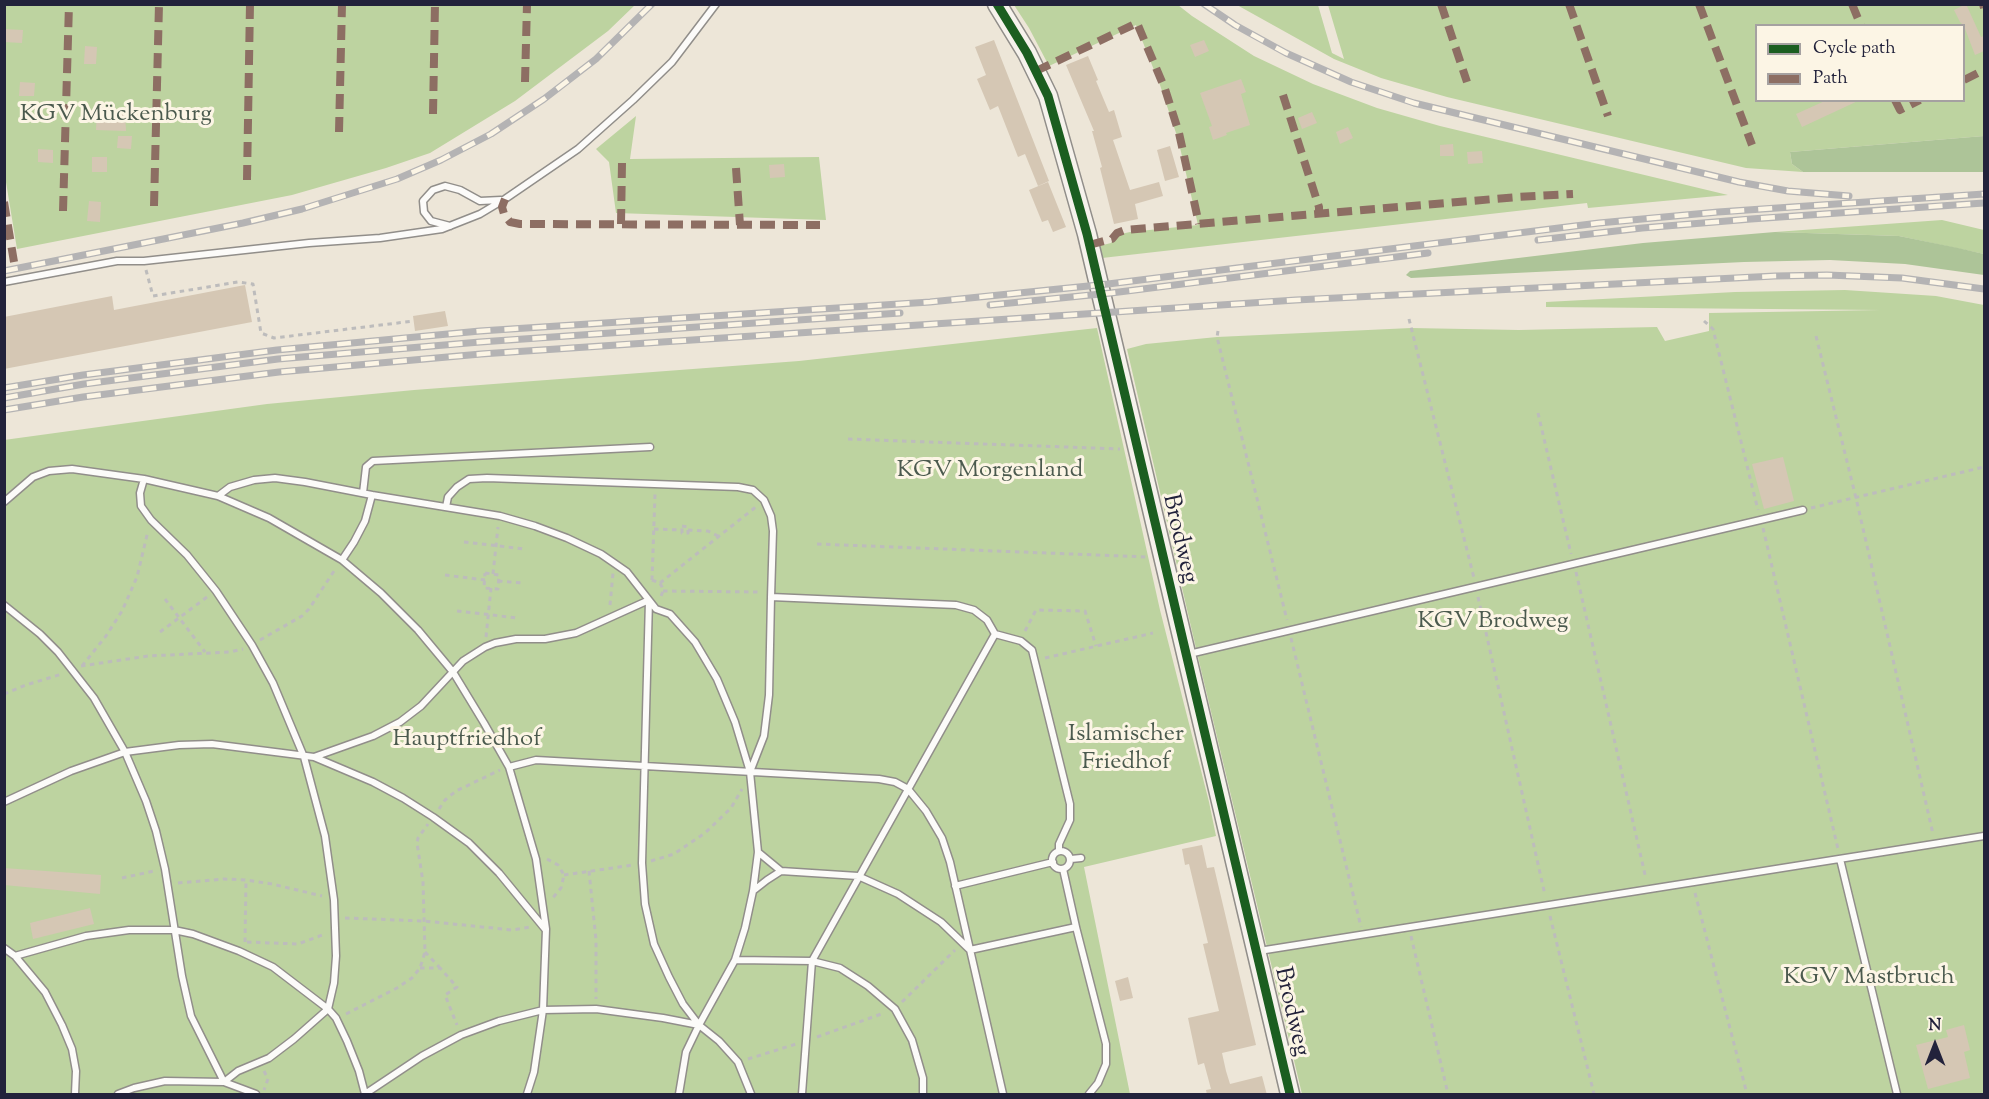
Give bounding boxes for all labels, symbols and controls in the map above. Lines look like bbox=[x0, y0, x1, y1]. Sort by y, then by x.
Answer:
legend bbox=[1755, 24, 1965, 102]
text: Cycle path bbox=[1813, 36, 1896, 62]
text: Path bbox=[1813, 66, 1848, 92]
park label: KGV Mückenburg bbox=[20, 102, 212, 130]
park label: KGV Morgenland bbox=[897, 458, 1083, 486]
street label: Brodweg bbox=[1154, 492, 1202, 586]
park label: KGV Brodweg bbox=[1417, 609, 1569, 637]
park label: Islamischer Friedhof bbox=[1068, 722, 1184, 778]
park label: Hauptfriedhof bbox=[393, 727, 541, 755]
street label: Brodweg bbox=[1266, 965, 1314, 1059]
park label: KGV Mastbruch bbox=[1783, 965, 1955, 993]
north arrow bbox=[1905, 1015, 1965, 1075]
text: N bbox=[1929, 1015, 1941, 1038]

